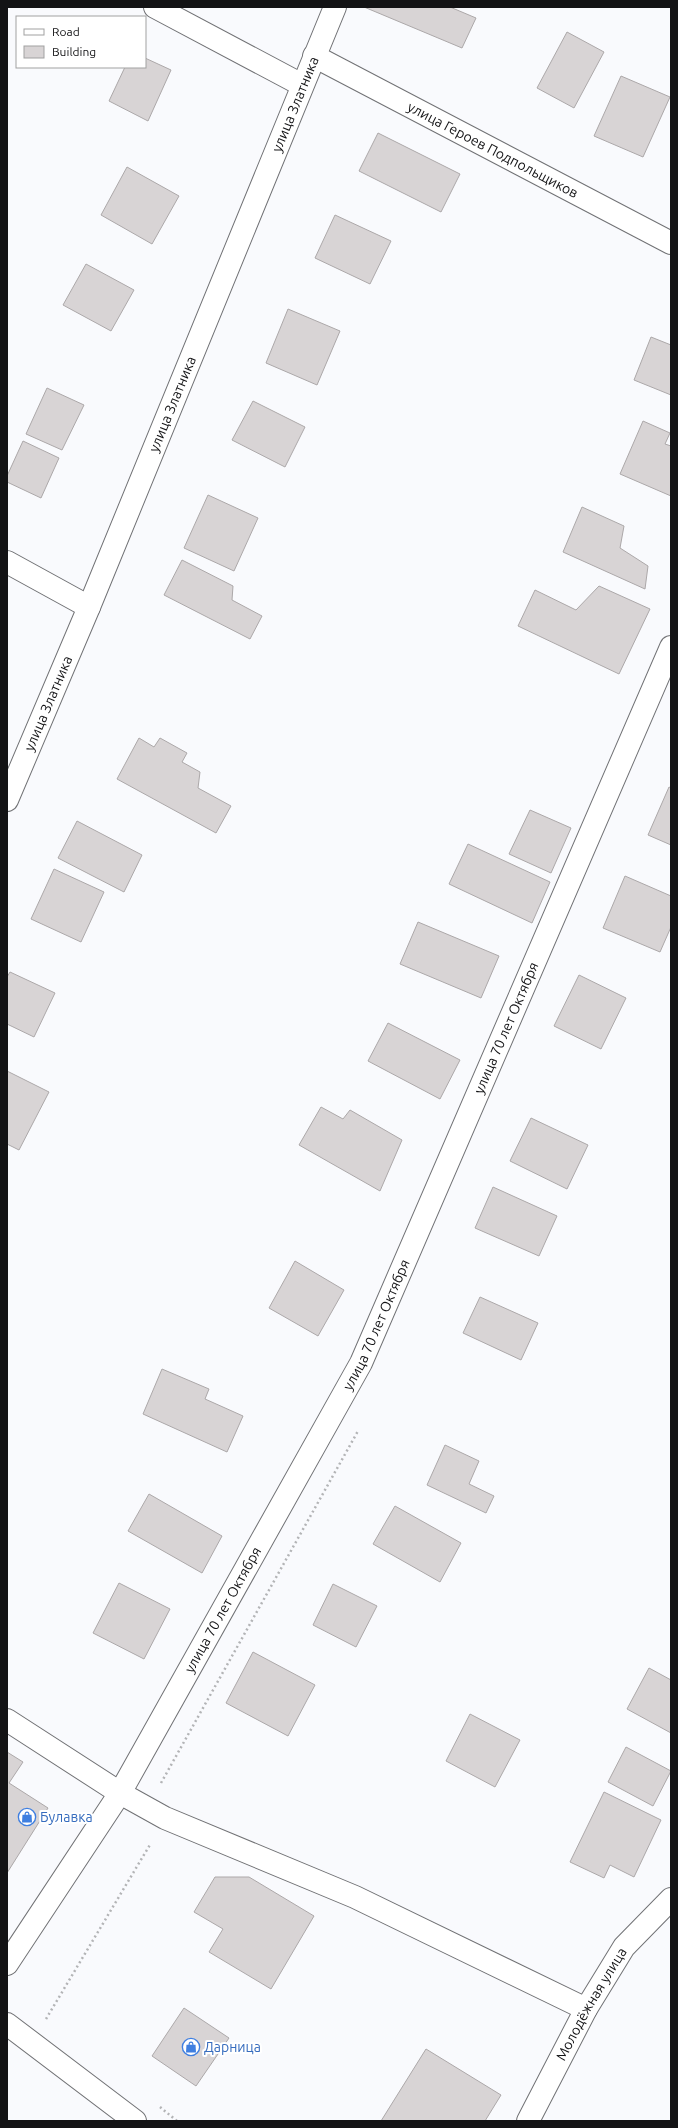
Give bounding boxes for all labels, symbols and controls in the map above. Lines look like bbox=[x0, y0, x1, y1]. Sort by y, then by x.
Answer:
legend bbox=[16, 16, 146, 68]
text: Road bbox=[52, 25, 80, 38]
text: Building bbox=[52, 45, 96, 58]
street label: улица Златника bbox=[268, 54, 322, 155]
street label: улица Героев Подпольщиков bbox=[405, 98, 581, 201]
street label: улица Златника bbox=[145, 354, 199, 454]
street label: улица Златника bbox=[21, 653, 75, 753]
street label: улица 70 лет Октября bbox=[471, 960, 542, 1096]
street label: улица 70 лет Октября bbox=[339, 1257, 413, 1393]
street label: улица 70 лет Октября bbox=[181, 1544, 264, 1676]
shop icon: Булавка bbox=[17, 1807, 37, 1827]
place label: Булавка bbox=[40, 1809, 93, 1825]
street label: Молодёжная улица bbox=[553, 1945, 630, 2063]
shop icon: Дарница bbox=[181, 2037, 201, 2057]
place label: Дарница bbox=[204, 2039, 261, 2055]

